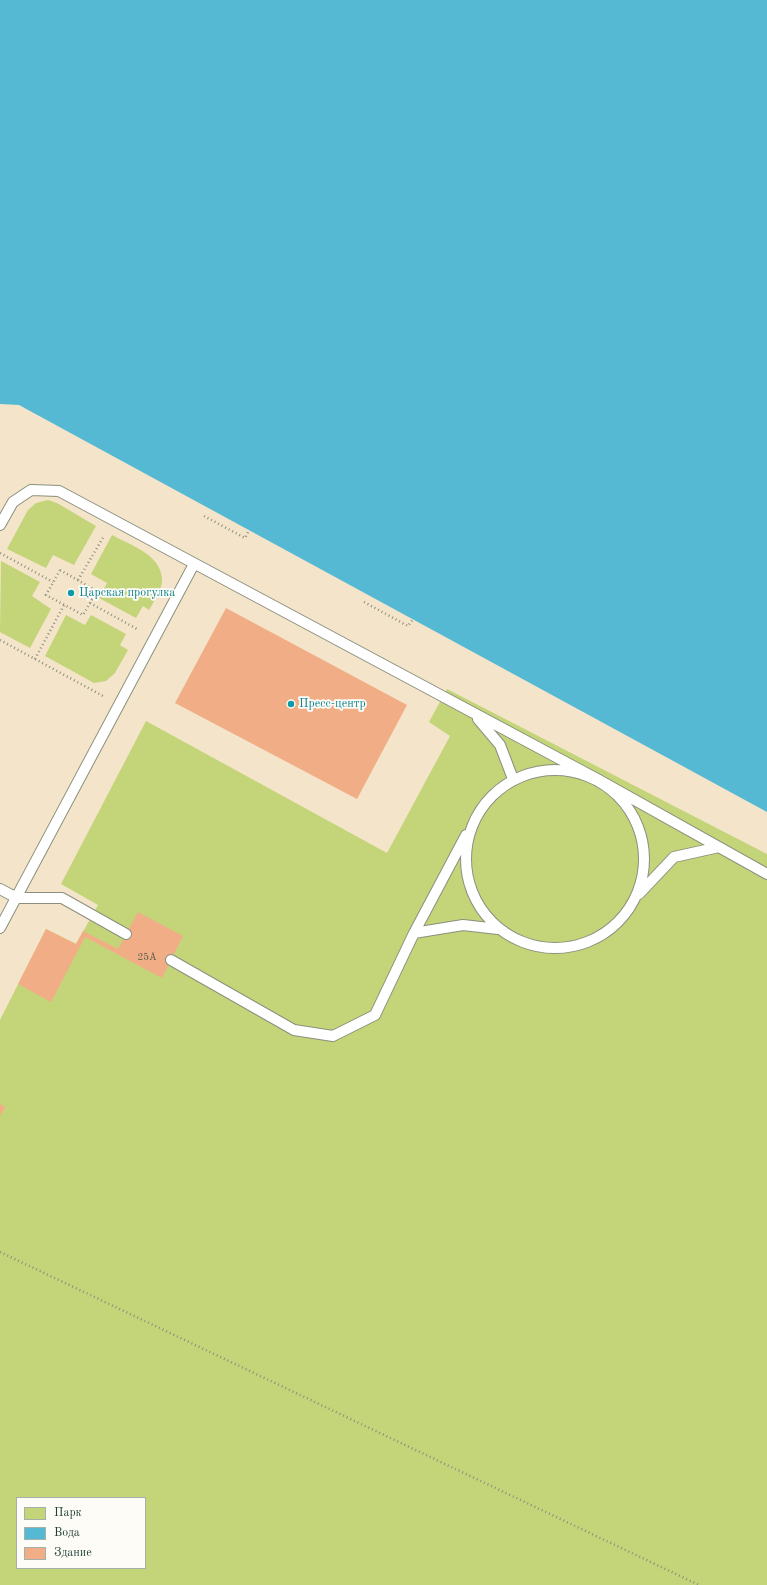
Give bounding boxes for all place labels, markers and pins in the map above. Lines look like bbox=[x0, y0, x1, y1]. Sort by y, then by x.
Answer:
place label: Царская прогулка bbox=[79, 586, 175, 600]
marker: Царская прогулка bbox=[66, 588, 76, 598]
place label: Пресс-центр bbox=[299, 697, 366, 711]
marker: Пресс-центр bbox=[286, 699, 296, 709]

